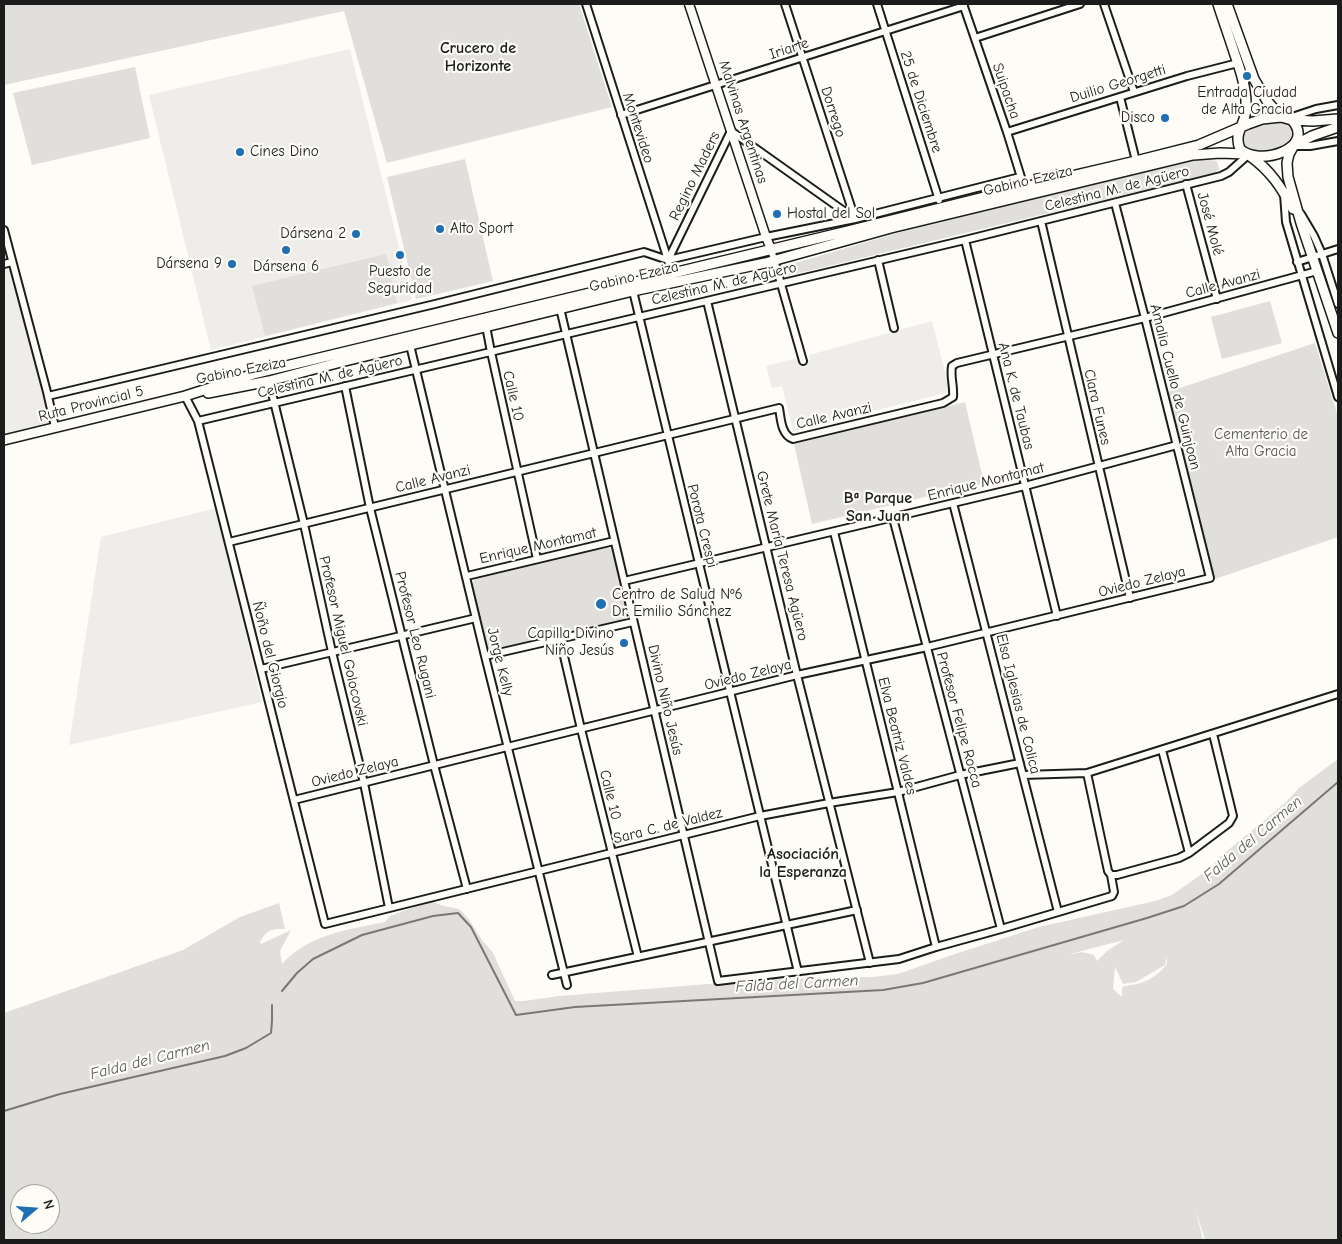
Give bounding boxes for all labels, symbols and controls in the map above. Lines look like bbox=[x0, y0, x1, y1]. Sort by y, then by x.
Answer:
street label: Iriarte bbox=[767, 34, 811, 64]
district label: Crucero de Horizonte bbox=[440, 38, 516, 76]
street label: 25 de Diciembre bbox=[896, 49, 946, 155]
street label: Malvinas Argentinas bbox=[715, 58, 771, 186]
street label: Suipacha bbox=[988, 61, 1024, 121]
street label: Duilio Georgetti bbox=[1068, 61, 1168, 107]
marker: Entrada Ciudad de Alta Gracia bbox=[1241, 70, 1253, 82]
street label: Dorrego bbox=[816, 84, 850, 140]
place label: Entrada Ciudad de Alta Gracia bbox=[1197, 84, 1297, 119]
street label: Montevideo bbox=[618, 90, 658, 166]
place label: Disco bbox=[1121, 109, 1155, 127]
marker: Disco bbox=[1159, 112, 1171, 124]
street label: Regino Maders bbox=[666, 129, 724, 223]
place label: Cines Dino bbox=[250, 143, 319, 161]
marker: Cines Dino bbox=[234, 146, 246, 158]
street label: Gabino Ezeiza bbox=[982, 162, 1074, 200]
street label: Celestina M. de Agüero bbox=[1043, 162, 1191, 216]
street label: José Molé bbox=[1193, 190, 1227, 258]
place label: Hostal del Sol bbox=[787, 205, 875, 223]
marker: Hostal del Sol bbox=[771, 208, 783, 220]
place label: Alto Sport bbox=[450, 220, 513, 238]
marker: Alto Sport bbox=[434, 223, 446, 235]
place label: Dársena 2 bbox=[280, 225, 346, 243]
marker: Dársena 2 bbox=[350, 228, 362, 240]
marker: Dársena 6 bbox=[280, 244, 292, 256]
marker: Puesto de Seguridad bbox=[394, 249, 406, 261]
place label: Dársena 9 bbox=[156, 255, 222, 273]
marker: Dársena 9 bbox=[226, 258, 238, 270]
place label: Dársena 6 bbox=[253, 258, 319, 276]
street label: Gabino Ezeiza bbox=[588, 258, 680, 296]
street label: Celestina M. de Agüero bbox=[650, 259, 798, 309]
place label: Puesto de Seguridad bbox=[368, 263, 432, 298]
street label: Calle Avanzi bbox=[1184, 265, 1262, 303]
street label: Amalia Cuello de Guinjoan bbox=[1146, 302, 1204, 472]
street label: Ana K. de Taubas bbox=[994, 341, 1038, 451]
street label: Celestina M. de Agüero bbox=[256, 352, 404, 402]
street label: Gabino Ezeiza bbox=[195, 353, 287, 389]
street label: Clara Funes bbox=[1080, 367, 1114, 447]
street label: Calle 10 bbox=[498, 369, 528, 423]
street label: Ruta Provincial 5 bbox=[36, 382, 146, 426]
street label: Calle Avanzi bbox=[795, 399, 873, 433]
park label: Cementerio de Alta Gracia bbox=[1214, 426, 1308, 461]
street label: Enrique Montamat bbox=[926, 459, 1046, 505]
street label: Calle Avanzi bbox=[394, 461, 472, 497]
street label: Grete María Teresa Agüero bbox=[752, 469, 812, 643]
street label: Porota Crespi bbox=[683, 482, 721, 570]
district label: Bª Parque San Juan bbox=[844, 488, 912, 526]
street label: Enrique Montamat bbox=[478, 524, 598, 568]
street label: Profesor Miguel Golocovski bbox=[315, 554, 371, 728]
street label: Oviedo Zelaya bbox=[1097, 562, 1187, 602]
street label: Profesor Leo Rugani bbox=[391, 570, 439, 700]
place label: Centro de Salud Nº6 Dr. Emilio Sánchez bbox=[612, 586, 743, 621]
marker: Centro de Salud Nº6 Dr. Emilio Sánchez bbox=[594, 597, 608, 611]
street label: Ñoño del Giorgio bbox=[248, 600, 292, 710]
place label: Capilla Divino Niño Jesús bbox=[528, 625, 614, 660]
street label: Jorge Kelly bbox=[483, 626, 517, 698]
street label: Elsa Iglesias de Colica bbox=[992, 632, 1044, 776]
marker: Capilla Divino Niño Jesús bbox=[618, 637, 630, 649]
street label: Divino Niño Jesús bbox=[644, 643, 686, 757]
street label: Profesor Felipe Rocca bbox=[932, 650, 986, 790]
street label: Oviedo Zelaya bbox=[703, 655, 793, 695]
street label: Elva Beatriz Valdes bbox=[874, 675, 920, 797]
street label: Oviedo Zelaya bbox=[310, 752, 400, 792]
street label: Calle 10 bbox=[595, 768, 625, 822]
water label: Falda del Carmen bbox=[1200, 792, 1306, 886]
street label: Sara C. de Valdez bbox=[612, 804, 724, 848]
district label: Asociación la Esperanza bbox=[759, 844, 847, 882]
water label: Falda del Carmen bbox=[735, 971, 859, 997]
water label: Falda del Carmen bbox=[88, 1036, 212, 1084]
north arrow bbox=[10, 1184, 60, 1234]
text: N bbox=[39, 1198, 58, 1211]

